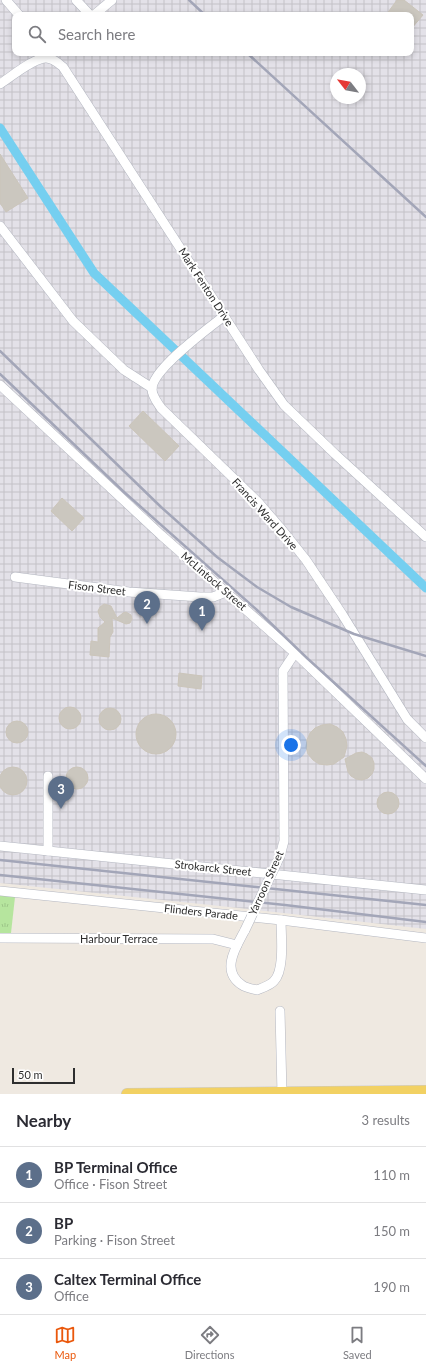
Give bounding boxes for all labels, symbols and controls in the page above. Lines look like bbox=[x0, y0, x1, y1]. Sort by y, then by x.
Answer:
search box bbox=[12, 12, 414, 56]
icon: search bbox=[26, 23, 48, 45]
text: Search here bbox=[58, 25, 135, 43]
north arrow bbox=[330, 68, 366, 104]
street label: Mark Fenton Drive bbox=[176, 245, 237, 329]
street label: Francis Ward Drive bbox=[230, 475, 301, 552]
street label: McLintock Street bbox=[179, 549, 250, 613]
street label: Fison Street bbox=[68, 578, 127, 597]
pin: 2 bbox=[134, 591, 160, 624]
pin: 1 bbox=[189, 598, 215, 631]
your location bbox=[281, 735, 301, 755]
pin: 3 bbox=[48, 776, 74, 809]
street label: Yarroon Street bbox=[246, 848, 286, 917]
street label: Strokarck Street bbox=[174, 857, 252, 878]
street label: Flinders Parade bbox=[163, 901, 239, 922]
street label: Harbour Terrace bbox=[80, 932, 158, 945]
scale bar bbox=[12, 1066, 75, 1085]
text: 50 m bbox=[18, 1068, 43, 1081]
text: Nearby bbox=[16, 1110, 71, 1131]
text: 3 results bbox=[362, 1112, 410, 1128]
text: BP Terminal Office bbox=[54, 1158, 178, 1176]
text: 1 bbox=[25, 1167, 33, 1183]
text: 110 m bbox=[373, 1167, 410, 1183]
text: Office · Fison Street bbox=[54, 1176, 167, 1192]
text: BP bbox=[54, 1214, 73, 1232]
text: 2 bbox=[25, 1223, 33, 1239]
text: 150 m bbox=[373, 1223, 410, 1239]
text: Parking · Fison Street bbox=[54, 1232, 175, 1248]
text: Caltex Terminal Office bbox=[54, 1270, 201, 1288]
text: 3 bbox=[25, 1279, 33, 1295]
text: 190 m bbox=[373, 1279, 410, 1295]
text: Office bbox=[54, 1288, 89, 1304]
tab: Map bbox=[54, 1324, 76, 1361]
tab: Directions bbox=[185, 1324, 234, 1361]
tab: Saved bbox=[343, 1324, 372, 1361]

